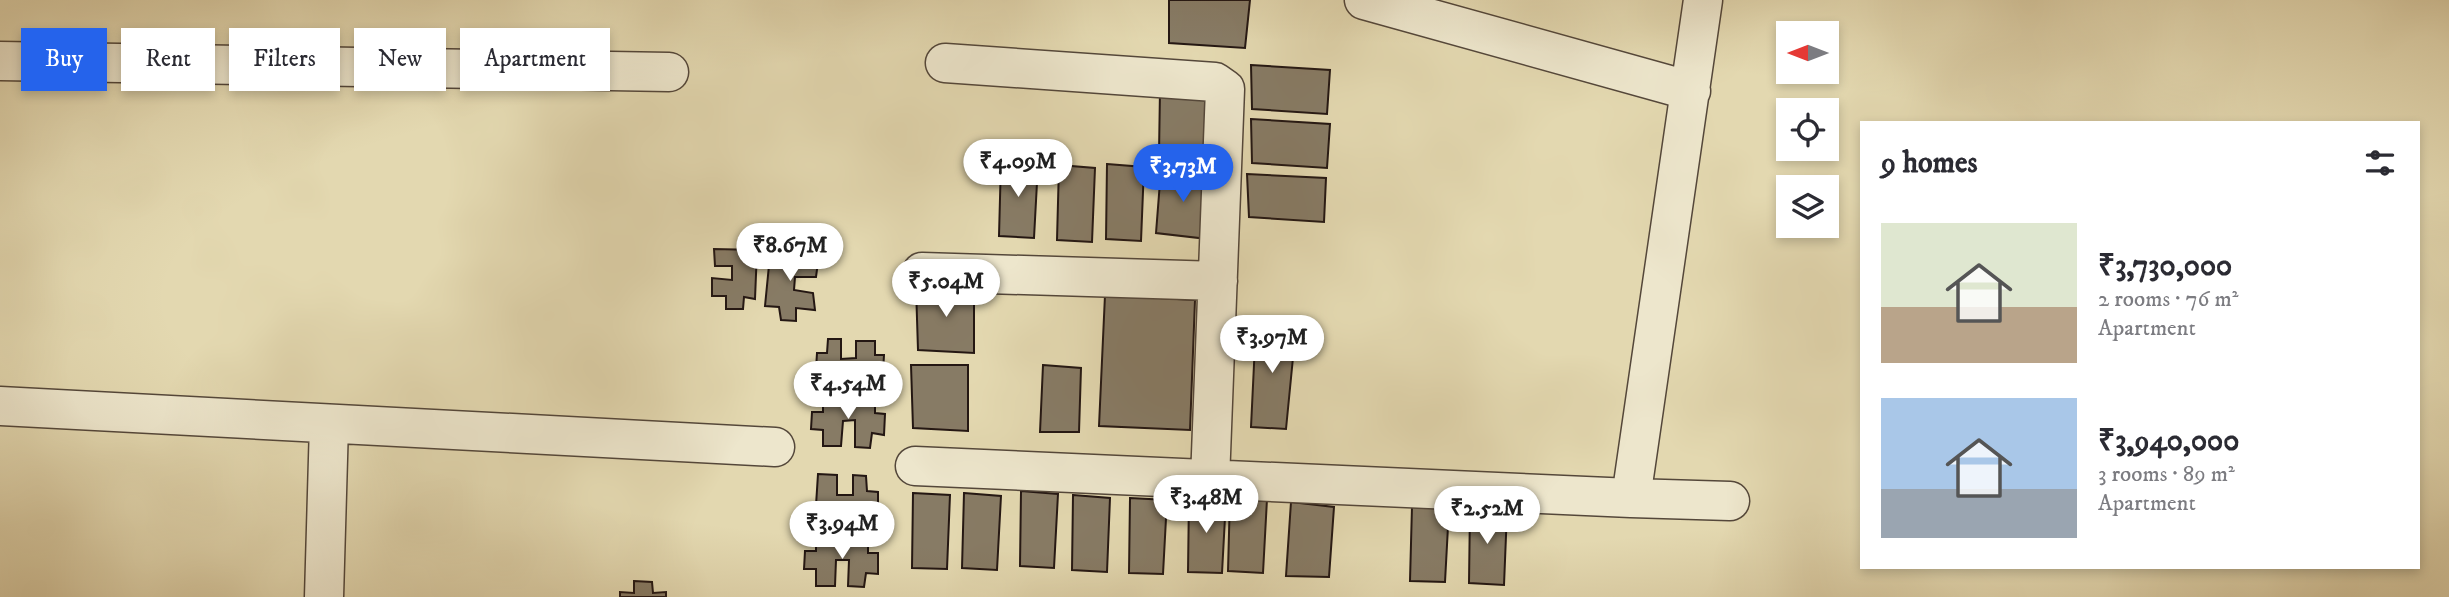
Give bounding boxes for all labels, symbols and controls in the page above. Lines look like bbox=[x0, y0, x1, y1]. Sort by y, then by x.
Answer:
north arrow bbox=[1776, 21, 1839, 84]
map controls bbox=[1776, 21, 1839, 238]
chip: Buy bbox=[21, 28, 107, 91]
chip: Rent bbox=[121, 28, 215, 91]
chip: Filters bbox=[229, 28, 340, 91]
chip: New bbox=[354, 28, 446, 91]
chip: Apartment bbox=[460, 28, 610, 91]
button: locate bbox=[1776, 98, 1839, 161]
pin: ₹4.09M bbox=[961, 140, 1075, 199]
pin: ₹3.73M bbox=[1126, 144, 1240, 204]
icon: filters bbox=[2361, 144, 2399, 182]
text: 9 homes bbox=[1881, 145, 1978, 182]
text: ₹4.09M bbox=[979, 147, 1057, 176]
text: ₹3.73M bbox=[1149, 152, 1217, 181]
button: layers bbox=[1776, 175, 1839, 238]
pin: ₹8.67M bbox=[733, 224, 847, 283]
text: ₹8.67M bbox=[752, 231, 828, 260]
text: ₹3,730,000 bbox=[2098, 248, 2232, 285]
icon: home bbox=[1937, 251, 2021, 335]
pin: ₹5.04M bbox=[889, 260, 1003, 319]
text: ₹5.04M bbox=[908, 267, 984, 296]
text: 2 rooms · 76 m² bbox=[2098, 285, 2238, 314]
text: Apartment bbox=[2098, 314, 2196, 343]
pin: ₹3.97M bbox=[1215, 316, 1329, 375]
text: ₹3.97M bbox=[1236, 323, 1308, 352]
pin: ₹4.54M bbox=[791, 362, 905, 421]
text: ₹4.54M bbox=[810, 369, 886, 398]
text: ₹3,940,000 bbox=[2098, 423, 2239, 460]
icon: home bbox=[1937, 426, 2021, 510]
text: 3 rooms · 89 m² bbox=[2098, 460, 2235, 489]
pin: ₹3.48M bbox=[1149, 476, 1263, 535]
text: ₹3.48M bbox=[1169, 483, 1243, 512]
pin: ₹2.52M bbox=[1430, 486, 1544, 546]
text: Apartment bbox=[2098, 489, 2196, 518]
text: ₹2.52M bbox=[1450, 494, 1524, 523]
pin: ₹3.94M bbox=[785, 502, 899, 561]
text: ₹3.94M bbox=[806, 509, 878, 538]

